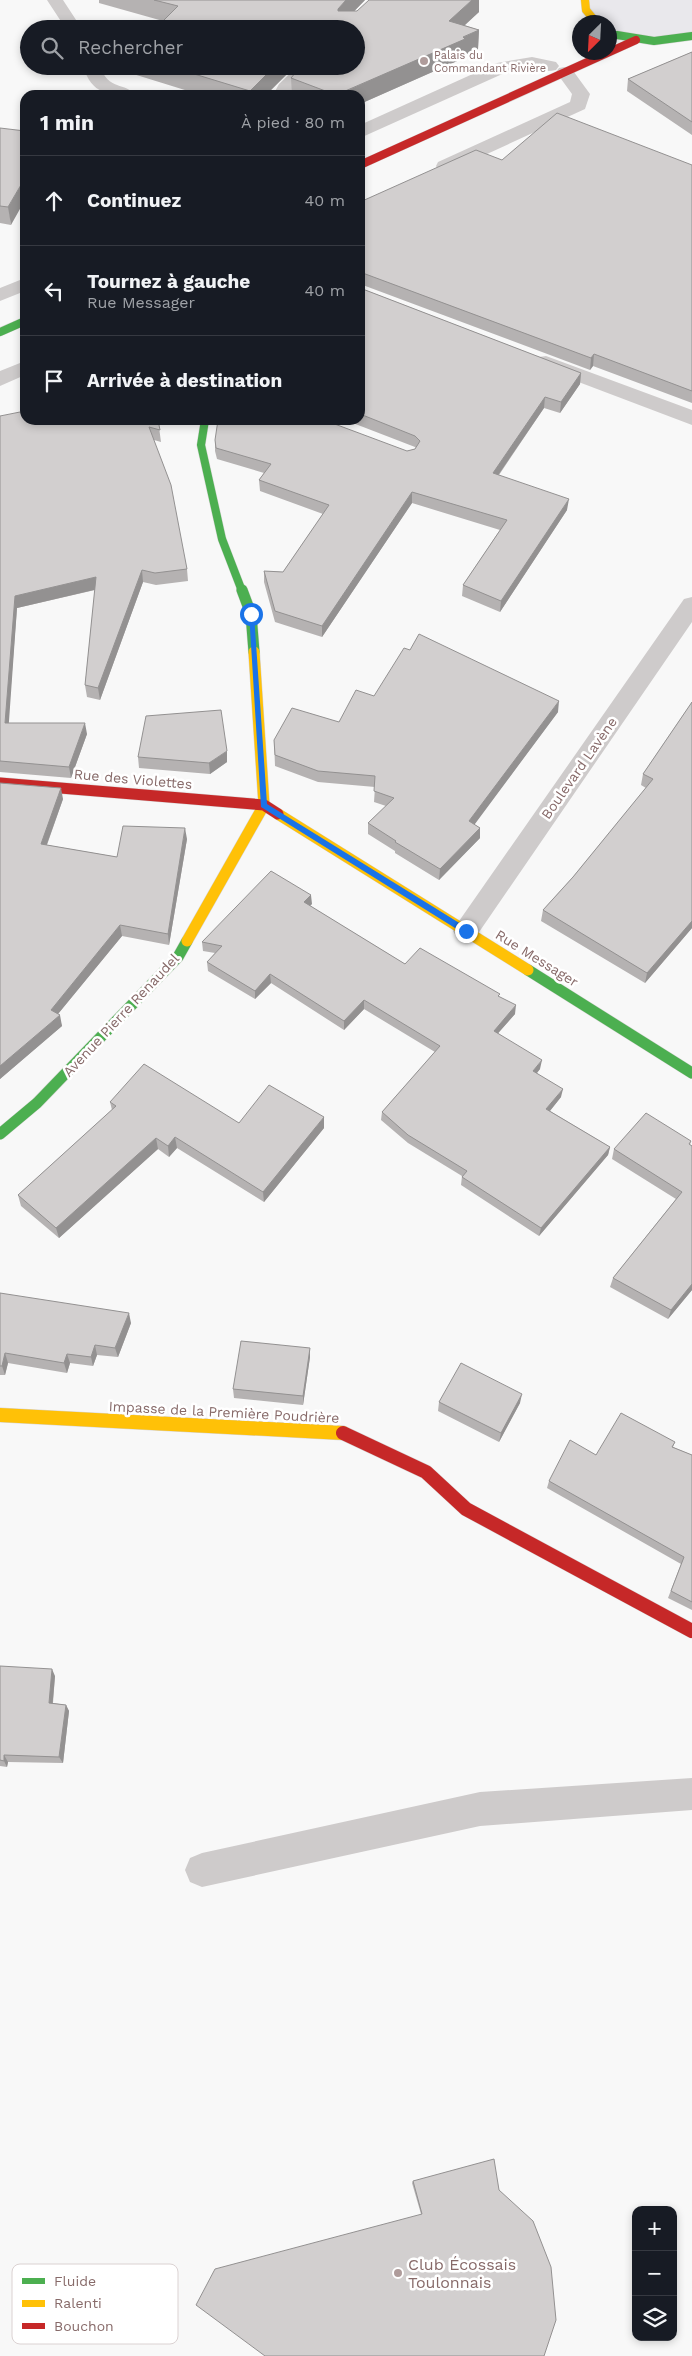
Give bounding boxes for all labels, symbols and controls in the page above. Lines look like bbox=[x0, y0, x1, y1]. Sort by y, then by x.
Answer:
north arrow bbox=[572, 15, 617, 60]
search box bbox=[20, 20, 365, 75]
icon: search bbox=[38, 34, 66, 62]
text: Rechercher bbox=[78, 36, 183, 59]
place label: Palais du Commandant Rivière bbox=[434, 49, 546, 75]
marker: Palais du Commandant Rivière bbox=[418, 55, 430, 67]
text: 1 min bbox=[40, 110, 94, 135]
text: À pied · 80 m bbox=[241, 113, 345, 132]
icon: ahead bbox=[40, 187, 68, 215]
text: Continuez bbox=[87, 189, 181, 212]
text: 40 m bbox=[305, 191, 345, 210]
text: Tournez à gauche bbox=[87, 270, 250, 293]
icon: left bbox=[40, 277, 68, 305]
text: 40 m bbox=[305, 281, 345, 300]
text: Rue Messager bbox=[87, 293, 195, 312]
icon: arrive bbox=[40, 367, 68, 395]
text: Arrivée à destination bbox=[87, 369, 282, 392]
route start bbox=[240, 603, 263, 626]
street label: Boulevard Lavène bbox=[538, 714, 620, 822]
street label: Rue des Violettes bbox=[73, 766, 193, 792]
route end bbox=[455, 920, 478, 943]
street label: Rue Messager bbox=[493, 926, 582, 990]
street label: Avenue Pierre Renaudel bbox=[60, 950, 183, 1080]
street label: Impasse de la Première Poudrière bbox=[108, 1398, 340, 1426]
map controls bbox=[632, 2206, 677, 2341]
button: + bbox=[632, 2206, 677, 2251]
button: − bbox=[632, 2251, 677, 2296]
place label: Club Écossais Toulonnais bbox=[408, 2255, 516, 2292]
legend bbox=[12, 2264, 178, 2344]
marker: Club Écossais Toulonnais bbox=[392, 2267, 404, 2279]
text: Fluide bbox=[54, 2273, 96, 2289]
text: Ralenti bbox=[54, 2295, 102, 2311]
button: layers bbox=[632, 2296, 677, 2341]
text: Bouchon bbox=[54, 2318, 114, 2334]

